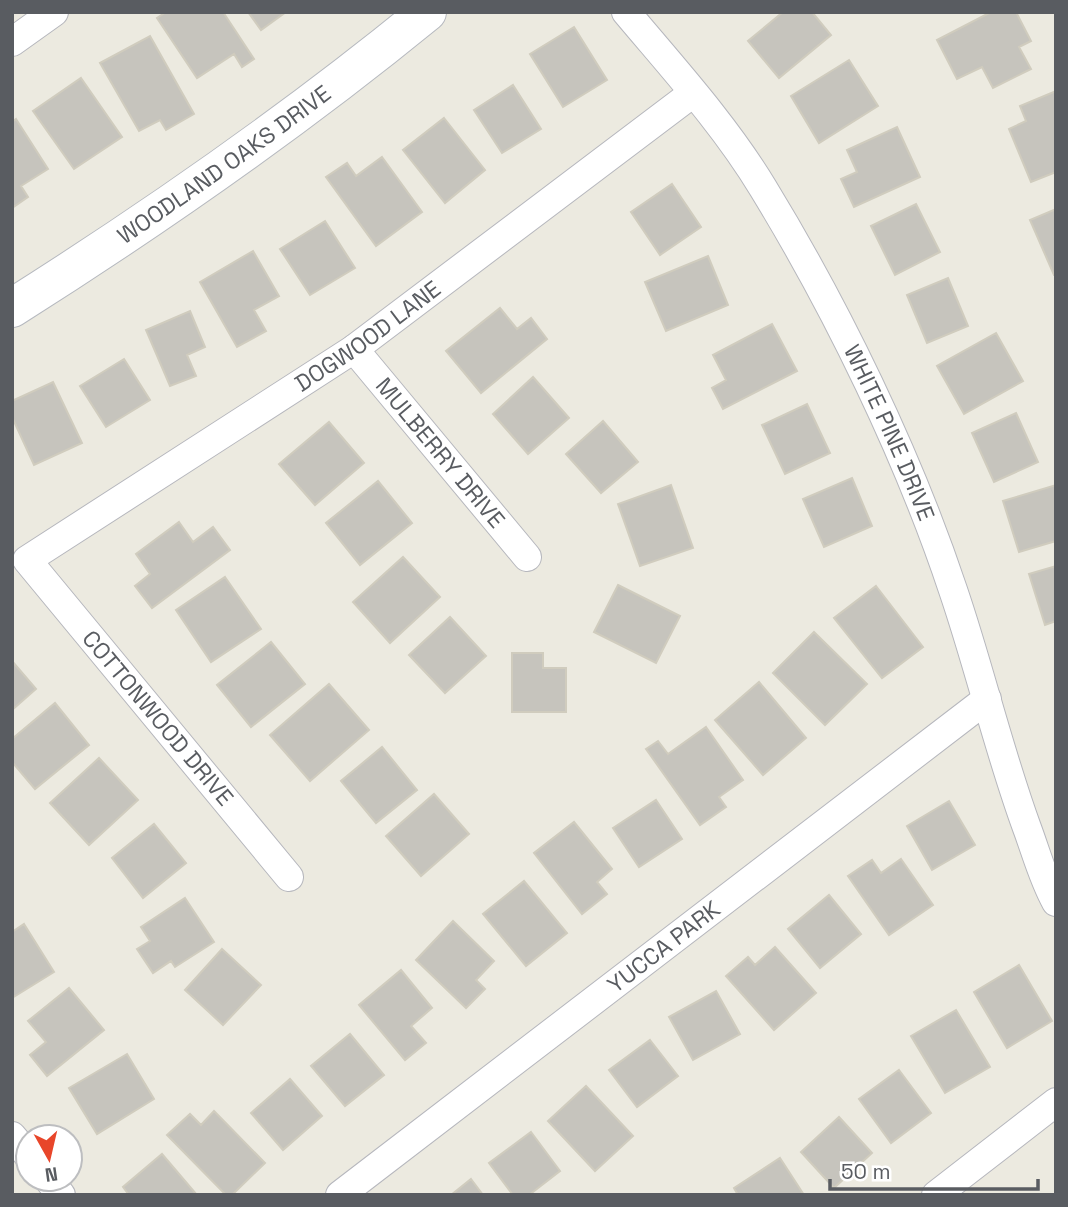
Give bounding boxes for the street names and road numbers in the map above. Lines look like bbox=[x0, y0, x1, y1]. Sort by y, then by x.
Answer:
street label: WOODLAND OAKS DRIVE bbox=[111, 78, 337, 251]
street label: DOGWOOD LANE bbox=[289, 274, 447, 398]
street label: WHITE PINE DRIVE bbox=[837, 340, 942, 525]
street label: MULBERRY DRIVE bbox=[369, 371, 512, 534]
street label: COTTONWOOD DRIVE bbox=[76, 624, 240, 812]
street label: YUCCA PARK bbox=[601, 894, 726, 1000]

